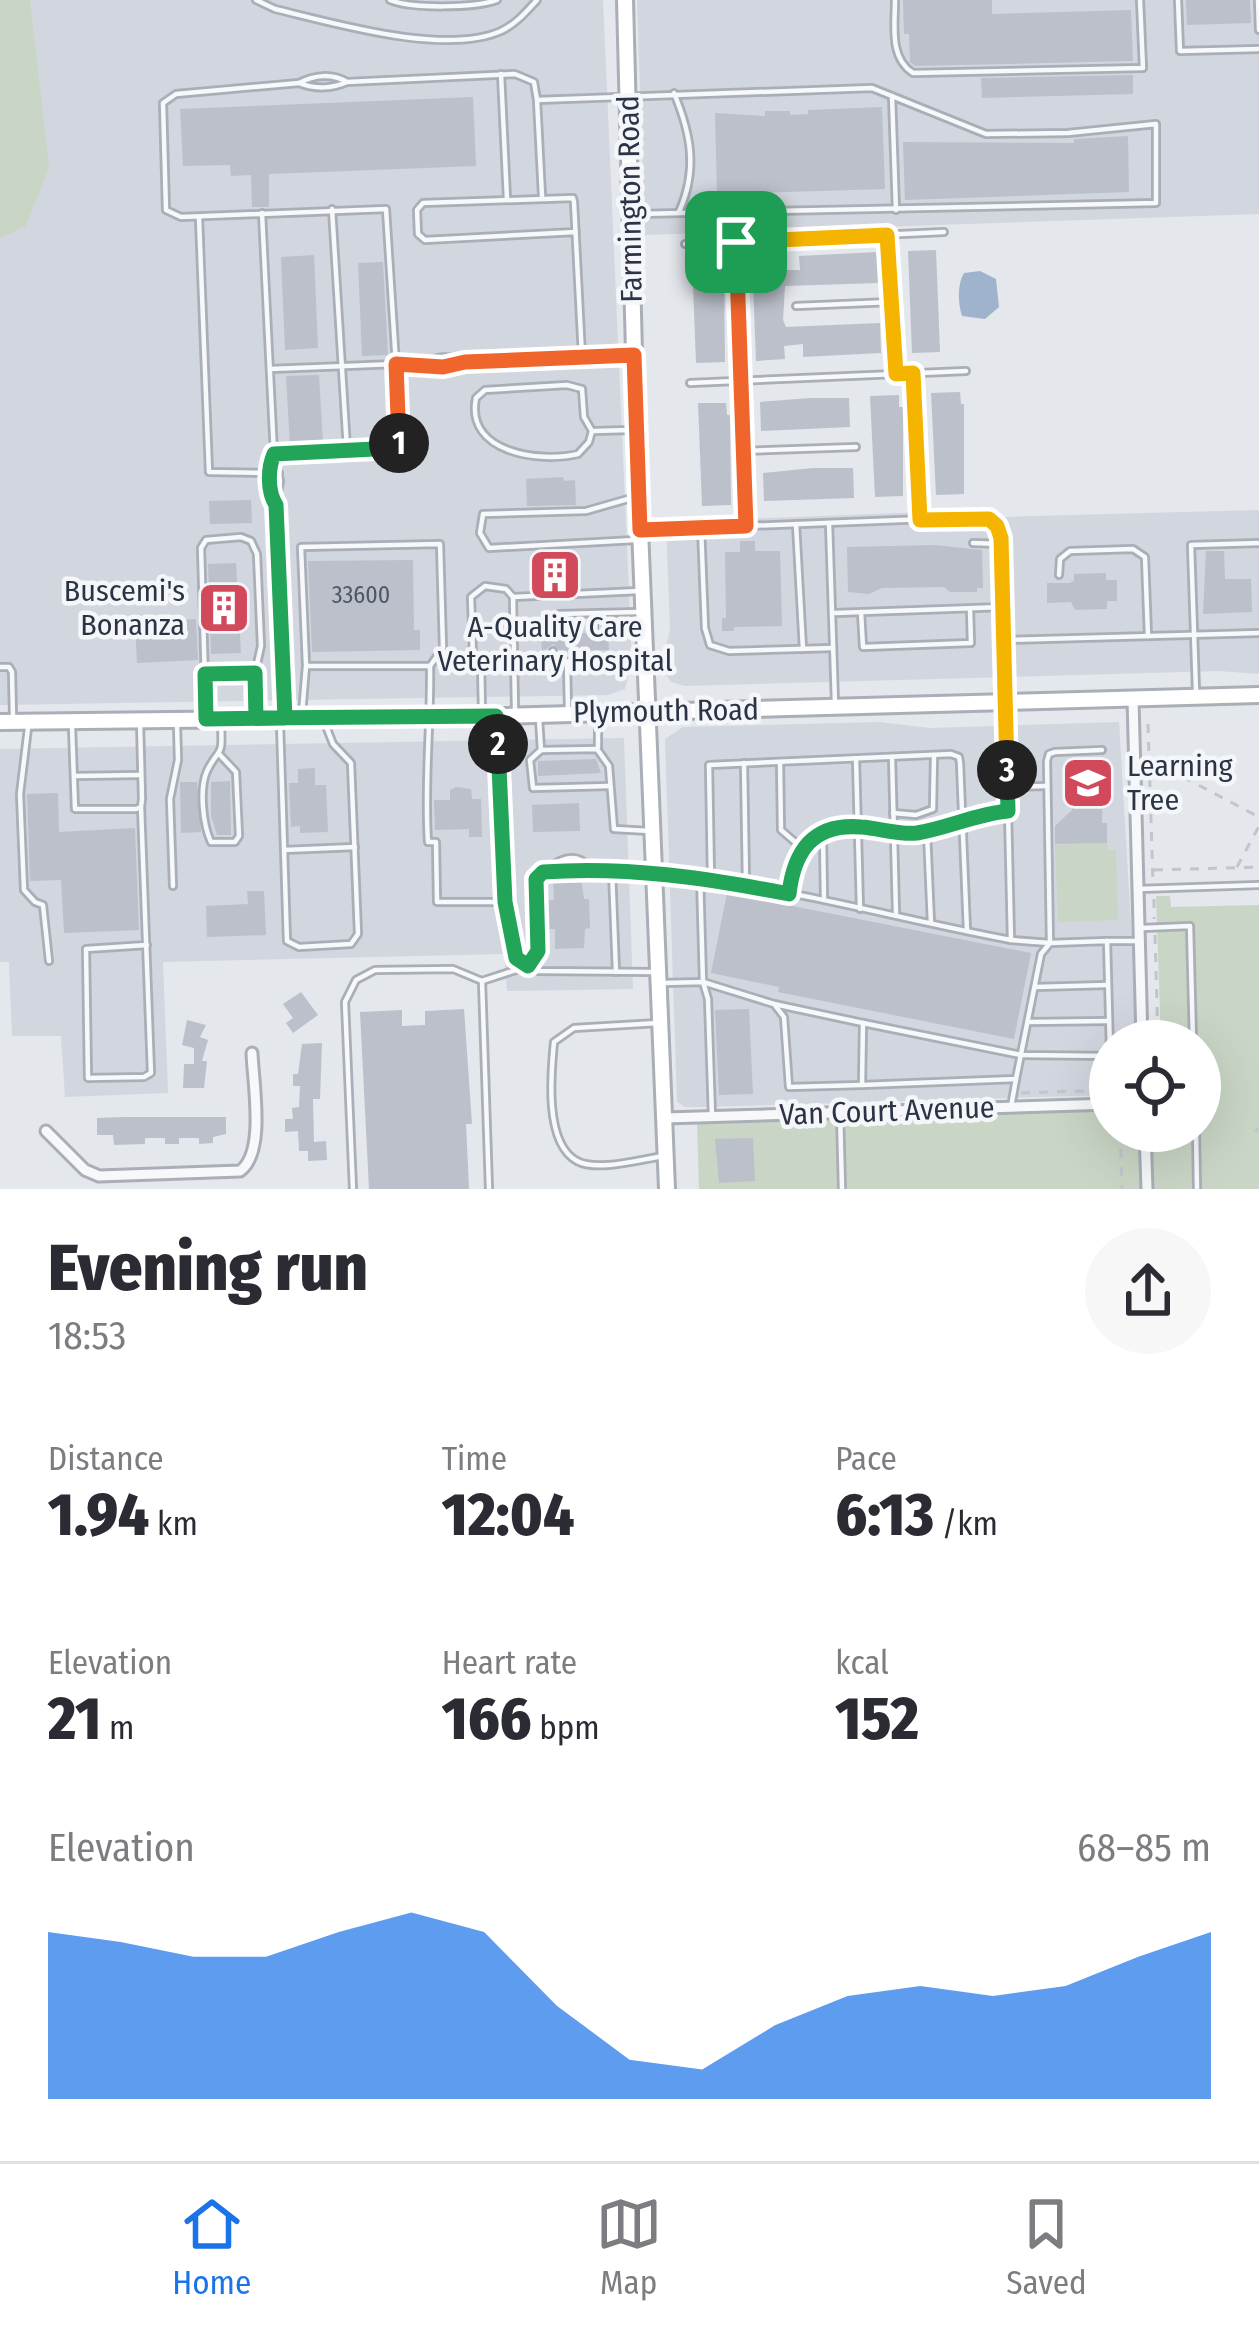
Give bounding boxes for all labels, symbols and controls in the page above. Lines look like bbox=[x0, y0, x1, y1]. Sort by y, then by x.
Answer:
street label: Farmington Road bbox=[610, 95, 650, 303]
pin bbox=[685, 191, 787, 293]
icon: arrive bbox=[703, 209, 769, 275]
pin: 1 bbox=[369, 413, 429, 473]
text: 1 bbox=[392, 423, 406, 463]
building icon: A-Quality Care Veterinary Hospital bbox=[527, 547, 583, 603]
place label: Buscemi's Bonanza bbox=[64, 573, 185, 643]
building icon: Buscemi's Bonanza bbox=[196, 580, 252, 636]
house number: 33600 bbox=[332, 581, 390, 609]
place label: A-Quality Care Veterinary Hospital bbox=[437, 609, 673, 679]
street label: Plymouth Road bbox=[573, 691, 759, 731]
pin: 2 bbox=[468, 714, 528, 774]
text: 2 bbox=[490, 724, 506, 764]
pin: 3 bbox=[977, 740, 1037, 800]
place label: Learning Tree bbox=[1127, 748, 1234, 818]
text: 3 bbox=[999, 750, 1015, 790]
school or university icon: Learning Tree bbox=[1060, 755, 1116, 811]
map controls bbox=[1089, 1020, 1221, 1152]
button: locate bbox=[1089, 1020, 1221, 1152]
street label: Van Court Avenue bbox=[779, 1089, 995, 1133]
text: Evening run bbox=[48, 1228, 368, 1307]
button: share bbox=[1085, 1228, 1211, 1354]
text: 18:53 bbox=[48, 1313, 126, 1359]
text: Distance bbox=[48, 1439, 164, 1479]
text: Time bbox=[442, 1439, 507, 1479]
text: Pace bbox=[835, 1439, 897, 1479]
text: 1.94 bbox=[48, 1479, 149, 1551]
text: 12:04 bbox=[442, 1479, 574, 1551]
text: 6:13 bbox=[835, 1479, 934, 1551]
text: km bbox=[149, 1504, 198, 1544]
text: /km bbox=[934, 1504, 998, 1544]
text: Elevation bbox=[48, 1643, 172, 1683]
text: Heart rate bbox=[442, 1643, 577, 1683]
text: kcal bbox=[835, 1643, 889, 1683]
text: 21 bbox=[48, 1683, 101, 1755]
text: 166 bbox=[442, 1683, 531, 1755]
text: 152 bbox=[835, 1683, 919, 1755]
text: m bbox=[101, 1708, 134, 1748]
text: bpm bbox=[531, 1708, 600, 1748]
text: Elevation bbox=[48, 1825, 195, 1871]
text: 68–85 m bbox=[1077, 1825, 1211, 1871]
tab: Home bbox=[172, 2191, 251, 2303]
tab: Map bbox=[596, 2191, 662, 2303]
tab: Saved bbox=[1006, 2191, 1087, 2303]

